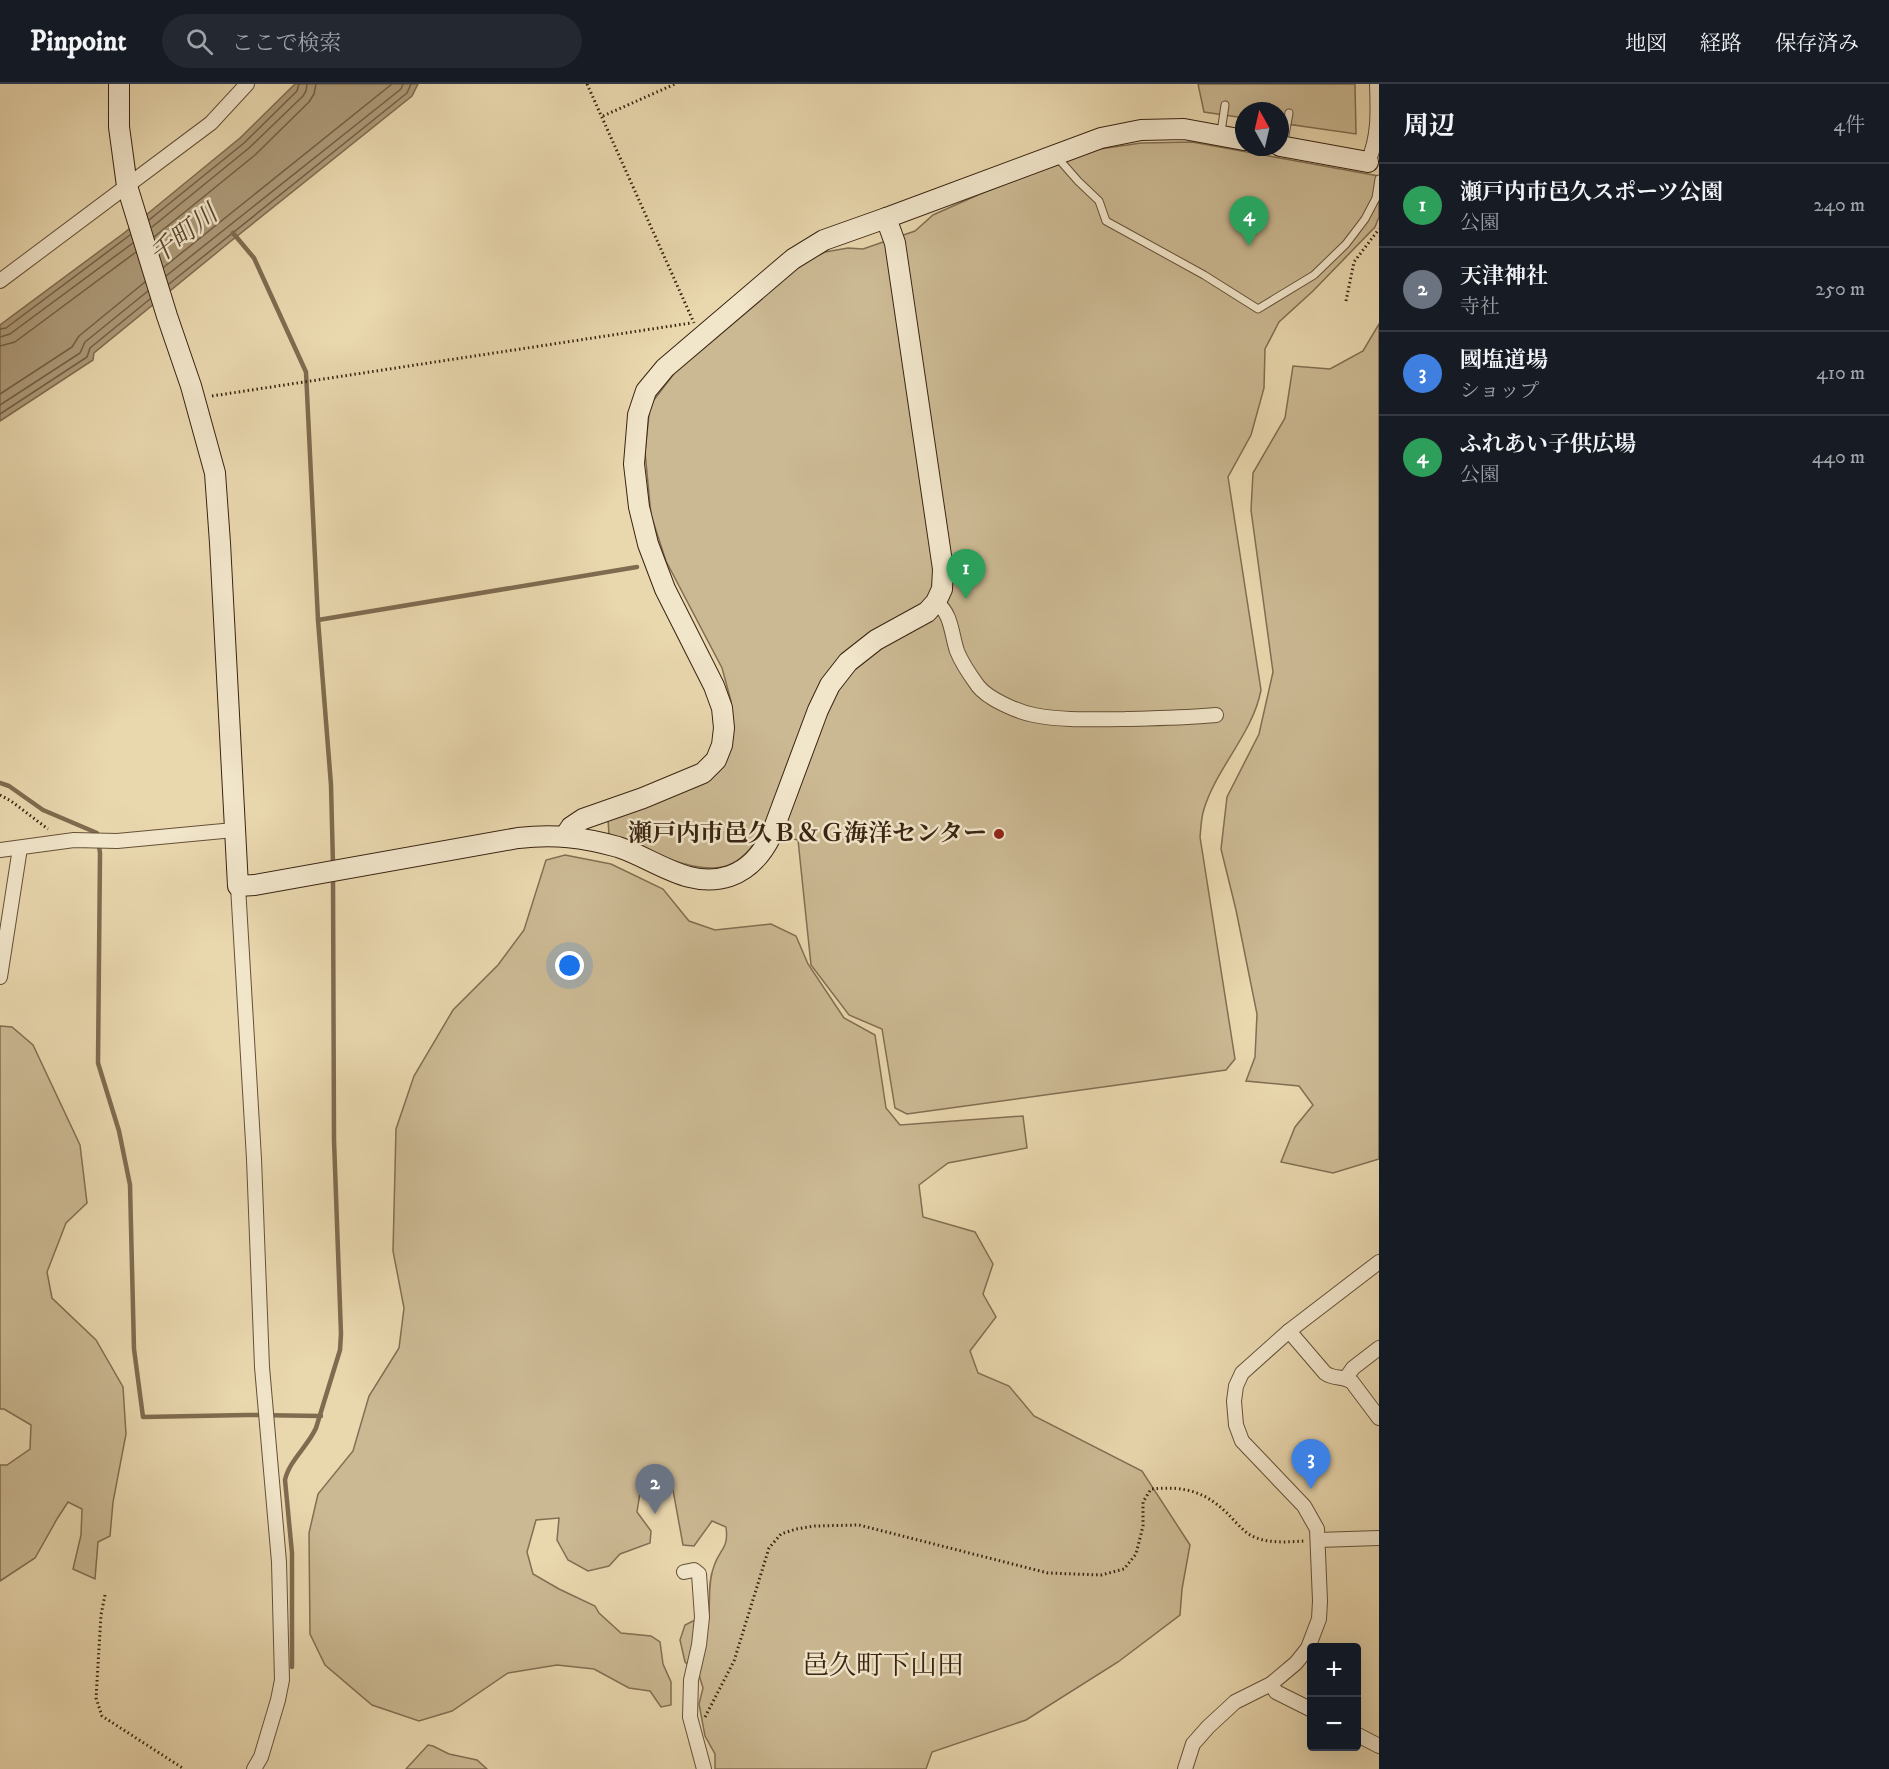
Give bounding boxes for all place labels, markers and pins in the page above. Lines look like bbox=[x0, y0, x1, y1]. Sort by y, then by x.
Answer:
pin: 4 bbox=[1230, 196, 1268, 246]
pin: 1 bbox=[946, 550, 986, 599]
place label: 瀬戸内市邑久Ｂ＆Ｇ海洋センター bbox=[628, 819, 987, 849]
marker: 瀬戸内市邑久Ｂ＆Ｇ海洋センター bbox=[992, 827, 1006, 841]
pin: 3 bbox=[1292, 1440, 1330, 1489]
pin: 2 bbox=[636, 1464, 674, 1514]

